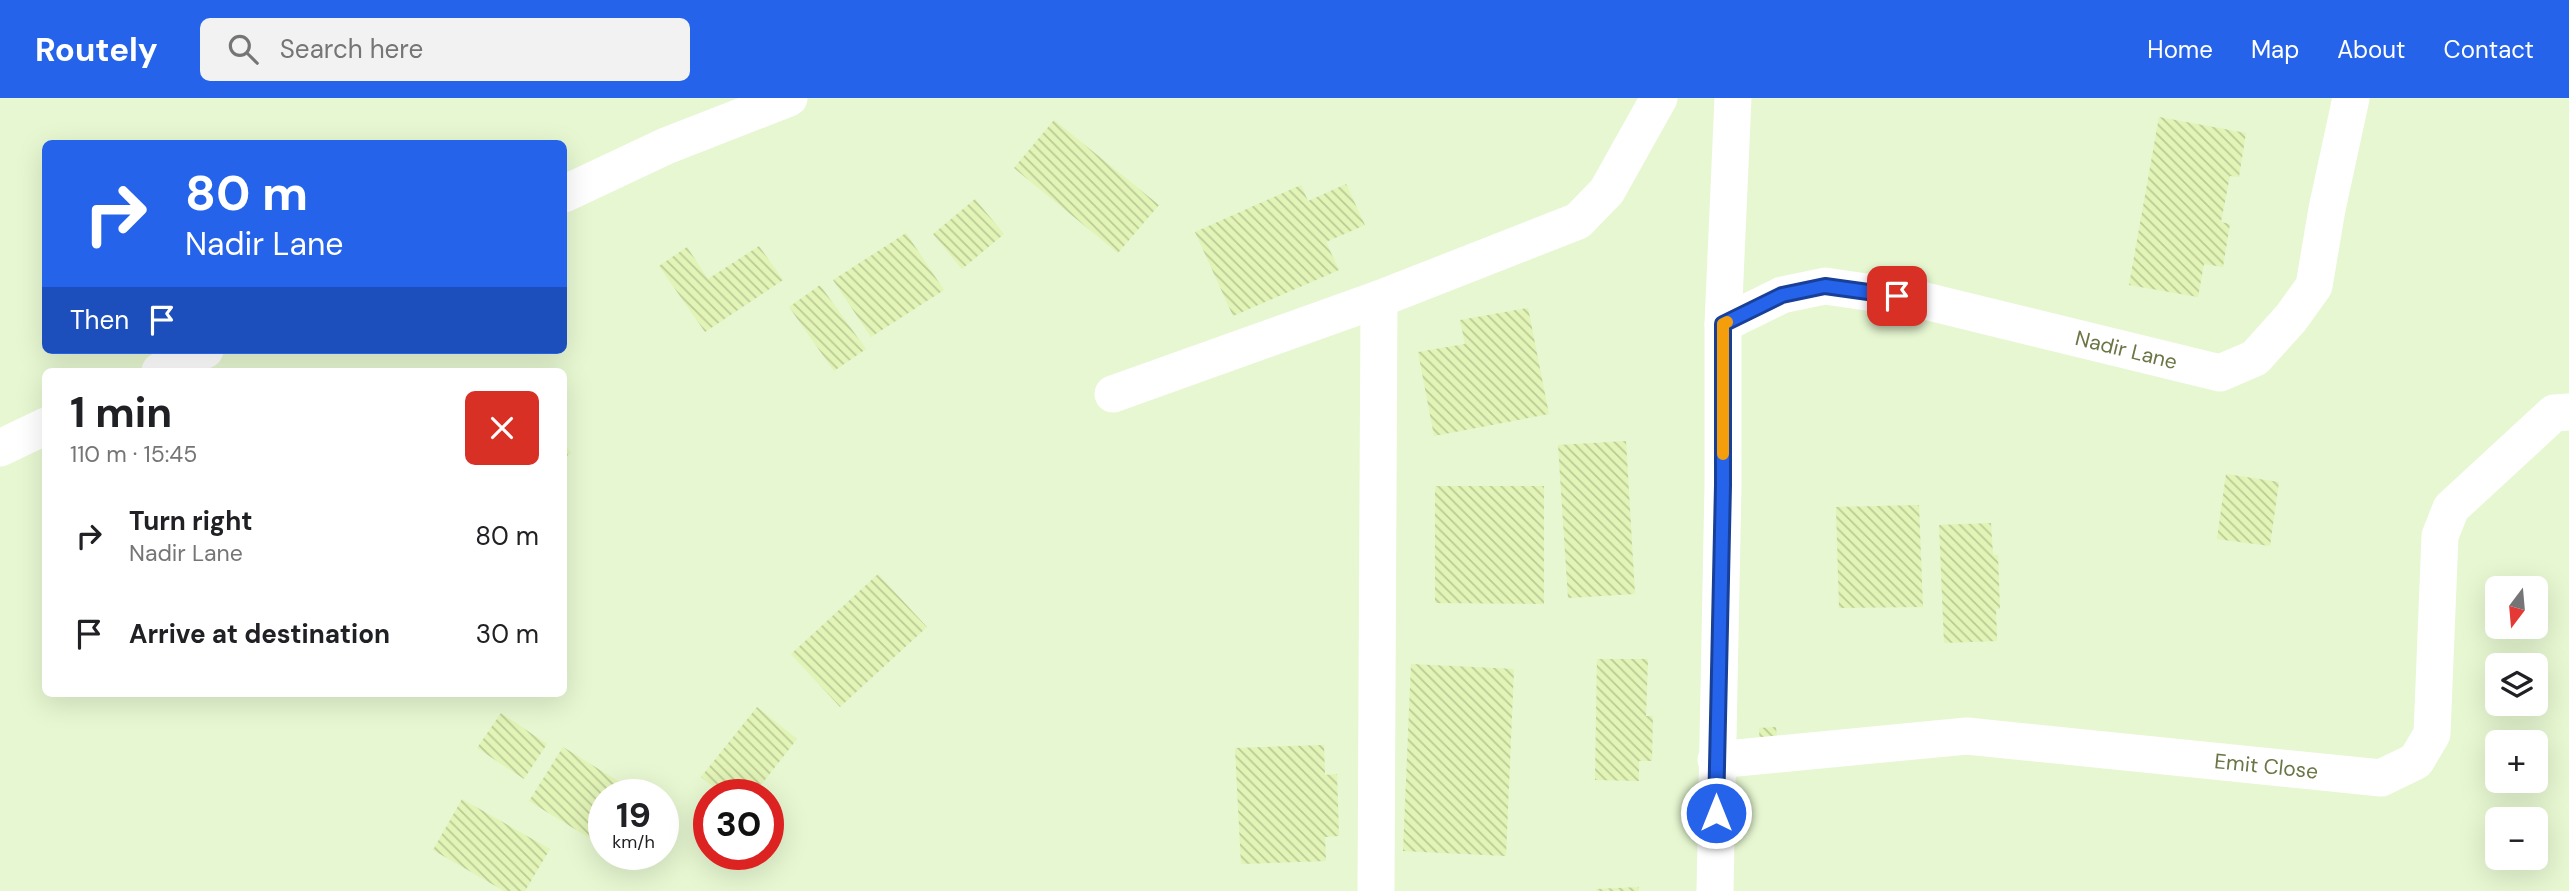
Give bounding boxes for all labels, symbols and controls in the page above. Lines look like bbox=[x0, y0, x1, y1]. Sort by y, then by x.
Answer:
search box bbox=[200, 18, 690, 81]
text: Routely bbox=[35, 28, 158, 71]
icon: search bbox=[224, 30, 262, 68]
text: Search here bbox=[280, 32, 423, 66]
text: Home bbox=[2147, 34, 2213, 65]
text: Map bbox=[2251, 34, 2299, 65]
text: About bbox=[2337, 34, 2406, 65]
text: Contact bbox=[2444, 34, 2534, 65]
text: 80 m bbox=[185, 161, 308, 225]
icon: right bbox=[70, 168, 161, 259]
text: Nadir Lane bbox=[185, 223, 343, 265]
pin bbox=[1867, 266, 1927, 326]
icon: arrive bbox=[1878, 277, 1916, 315]
icon: arrive bbox=[143, 301, 181, 339]
text: Then bbox=[70, 303, 129, 337]
street label: Nadir Lane bbox=[2072, 324, 2180, 376]
text: 1 min bbox=[70, 385, 172, 440]
button: close bbox=[465, 391, 539, 465]
text: 110 m · 15:45 bbox=[70, 439, 197, 469]
text: Turn right bbox=[129, 504, 253, 538]
icon: right bbox=[70, 517, 108, 555]
text: 80 m bbox=[475, 519, 539, 553]
text: Nadir Lane bbox=[129, 538, 243, 568]
north arrow bbox=[2485, 576, 2548, 639]
map controls bbox=[2485, 576, 2548, 870]
icon: arrive bbox=[70, 615, 108, 653]
text: Arrive at destination bbox=[129, 617, 390, 651]
text: 30 m bbox=[476, 617, 539, 651]
button: layers bbox=[2485, 653, 2548, 716]
button: + bbox=[2485, 730, 2548, 793]
street label: Emit Close bbox=[2213, 747, 2320, 786]
position arrow bbox=[1679, 776, 1753, 850]
speed limit sign: 30 bbox=[693, 779, 784, 870]
text: 19 bbox=[616, 792, 651, 838]
button: − bbox=[2485, 807, 2548, 870]
text: km/h bbox=[612, 830, 655, 854]

